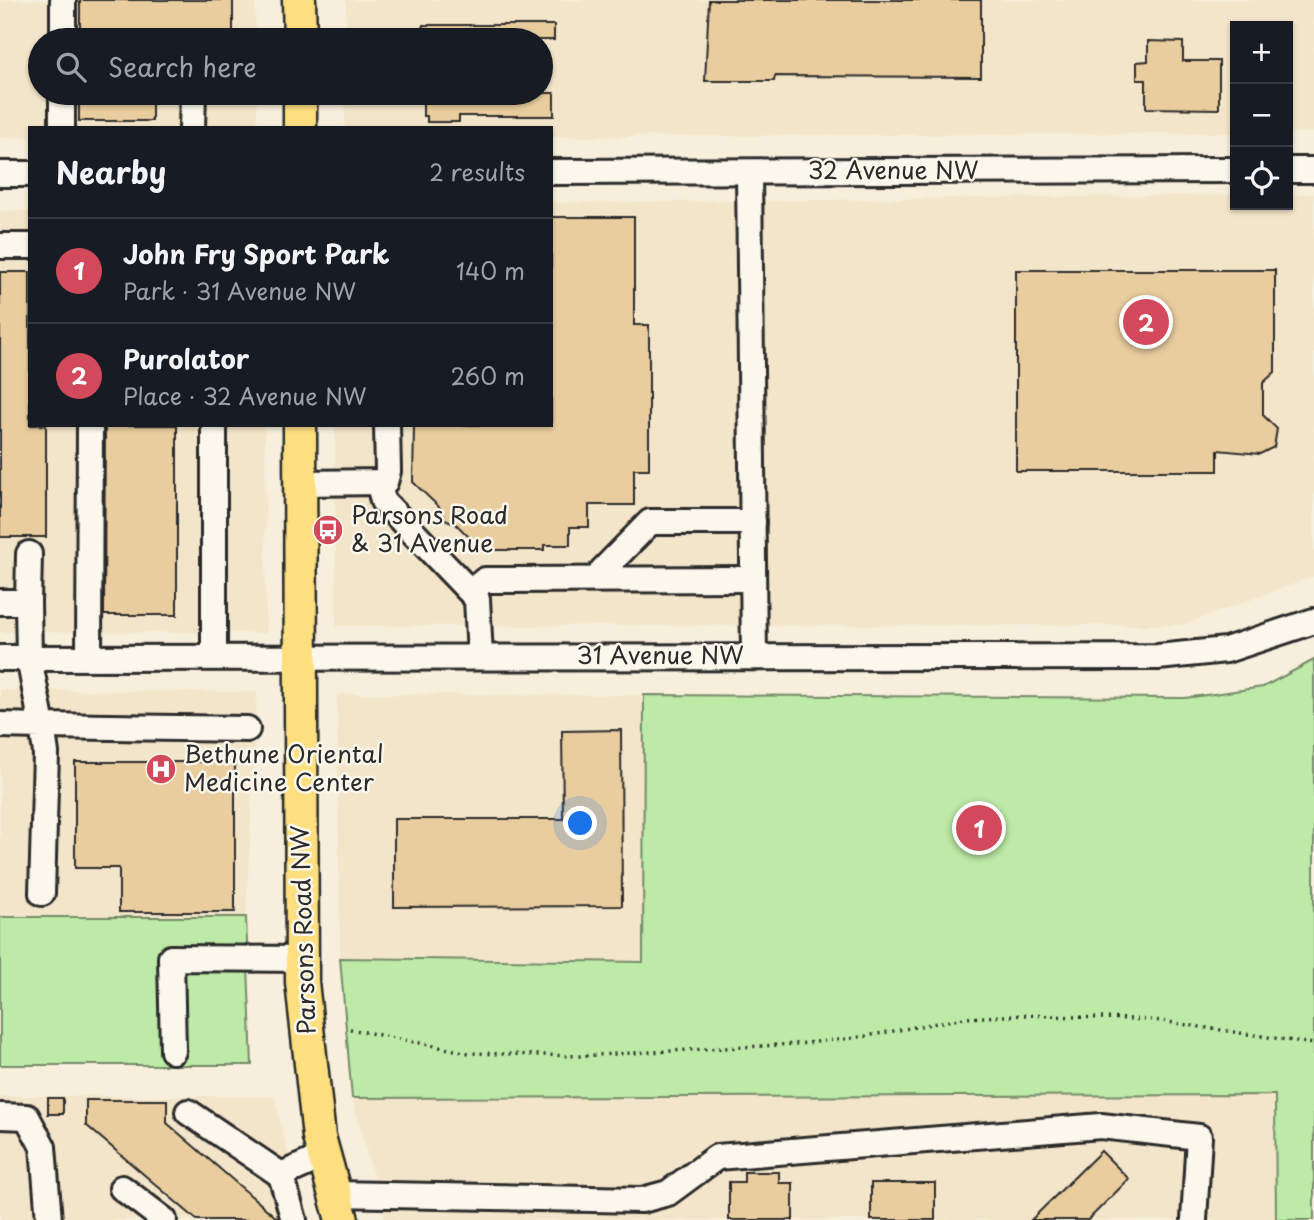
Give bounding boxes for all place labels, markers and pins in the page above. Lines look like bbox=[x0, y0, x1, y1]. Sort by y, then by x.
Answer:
pin: 2 bbox=[1123, 296, 1169, 348]
place label: Parsons Road & 31 Avenue bbox=[351, 496, 508, 560]
bus stop icon: Parsons Road & 31 Avenue bbox=[311, 513, 345, 547]
place label: Bethune Oriental Medicine Center bbox=[184, 735, 384, 799]
hospital icon: Bethune Oriental Medicine Center bbox=[144, 752, 178, 786]
pin: 1 bbox=[956, 802, 1002, 854]

